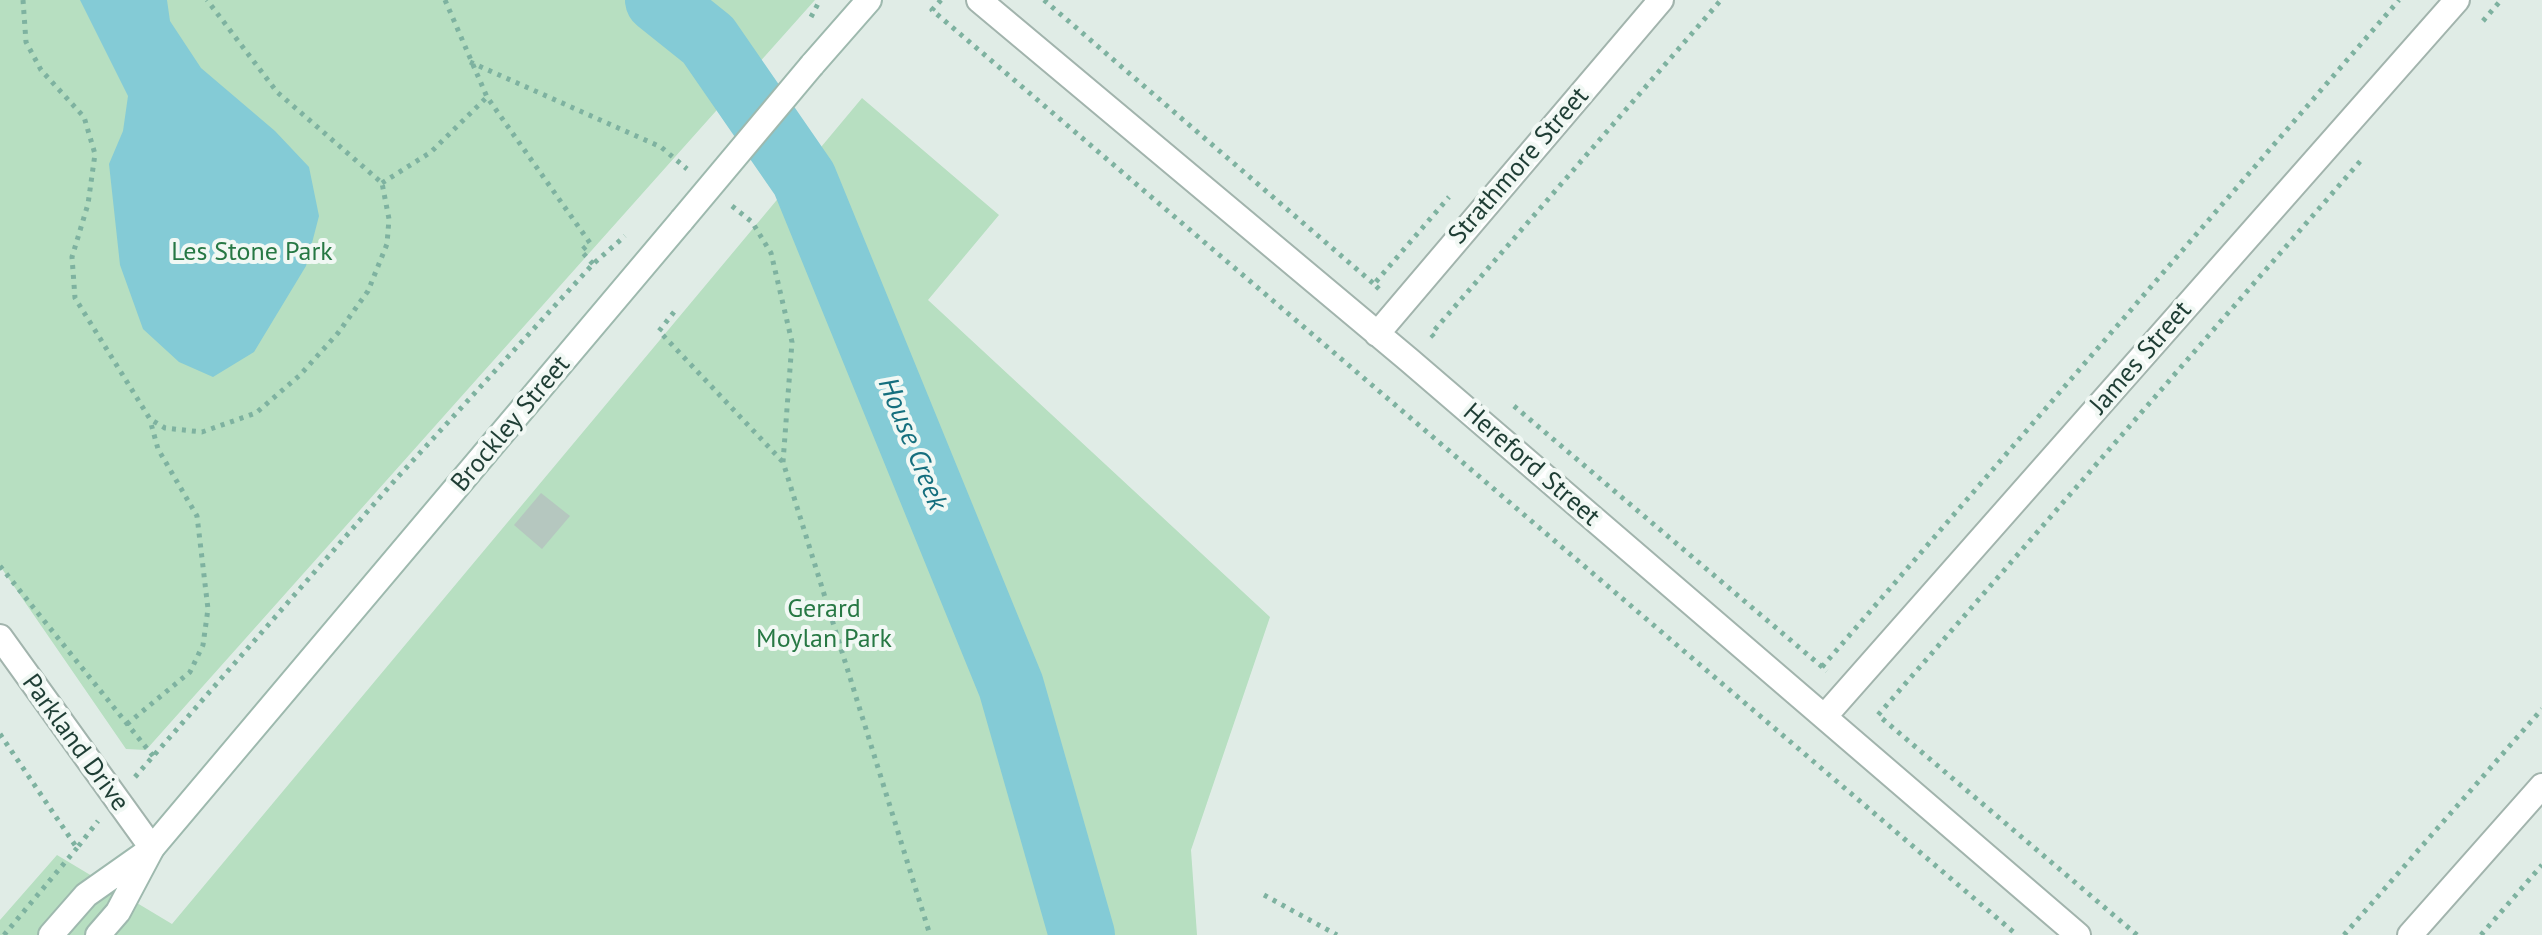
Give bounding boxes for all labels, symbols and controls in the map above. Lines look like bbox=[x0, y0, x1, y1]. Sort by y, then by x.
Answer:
street label: Strathmore Street bbox=[1442, 81, 1596, 251]
park label: Les Stone Park bbox=[171, 237, 333, 269]
street label: James Street bbox=[2084, 295, 2198, 421]
street label: Brockley Street bbox=[445, 350, 577, 498]
water label: House Creek bbox=[870, 373, 954, 515]
street label: Hereford Street bbox=[1456, 397, 1606, 533]
park label: Gerard Moylan Park bbox=[756, 594, 892, 656]
street label: Parkland Drive bbox=[15, 668, 135, 818]

